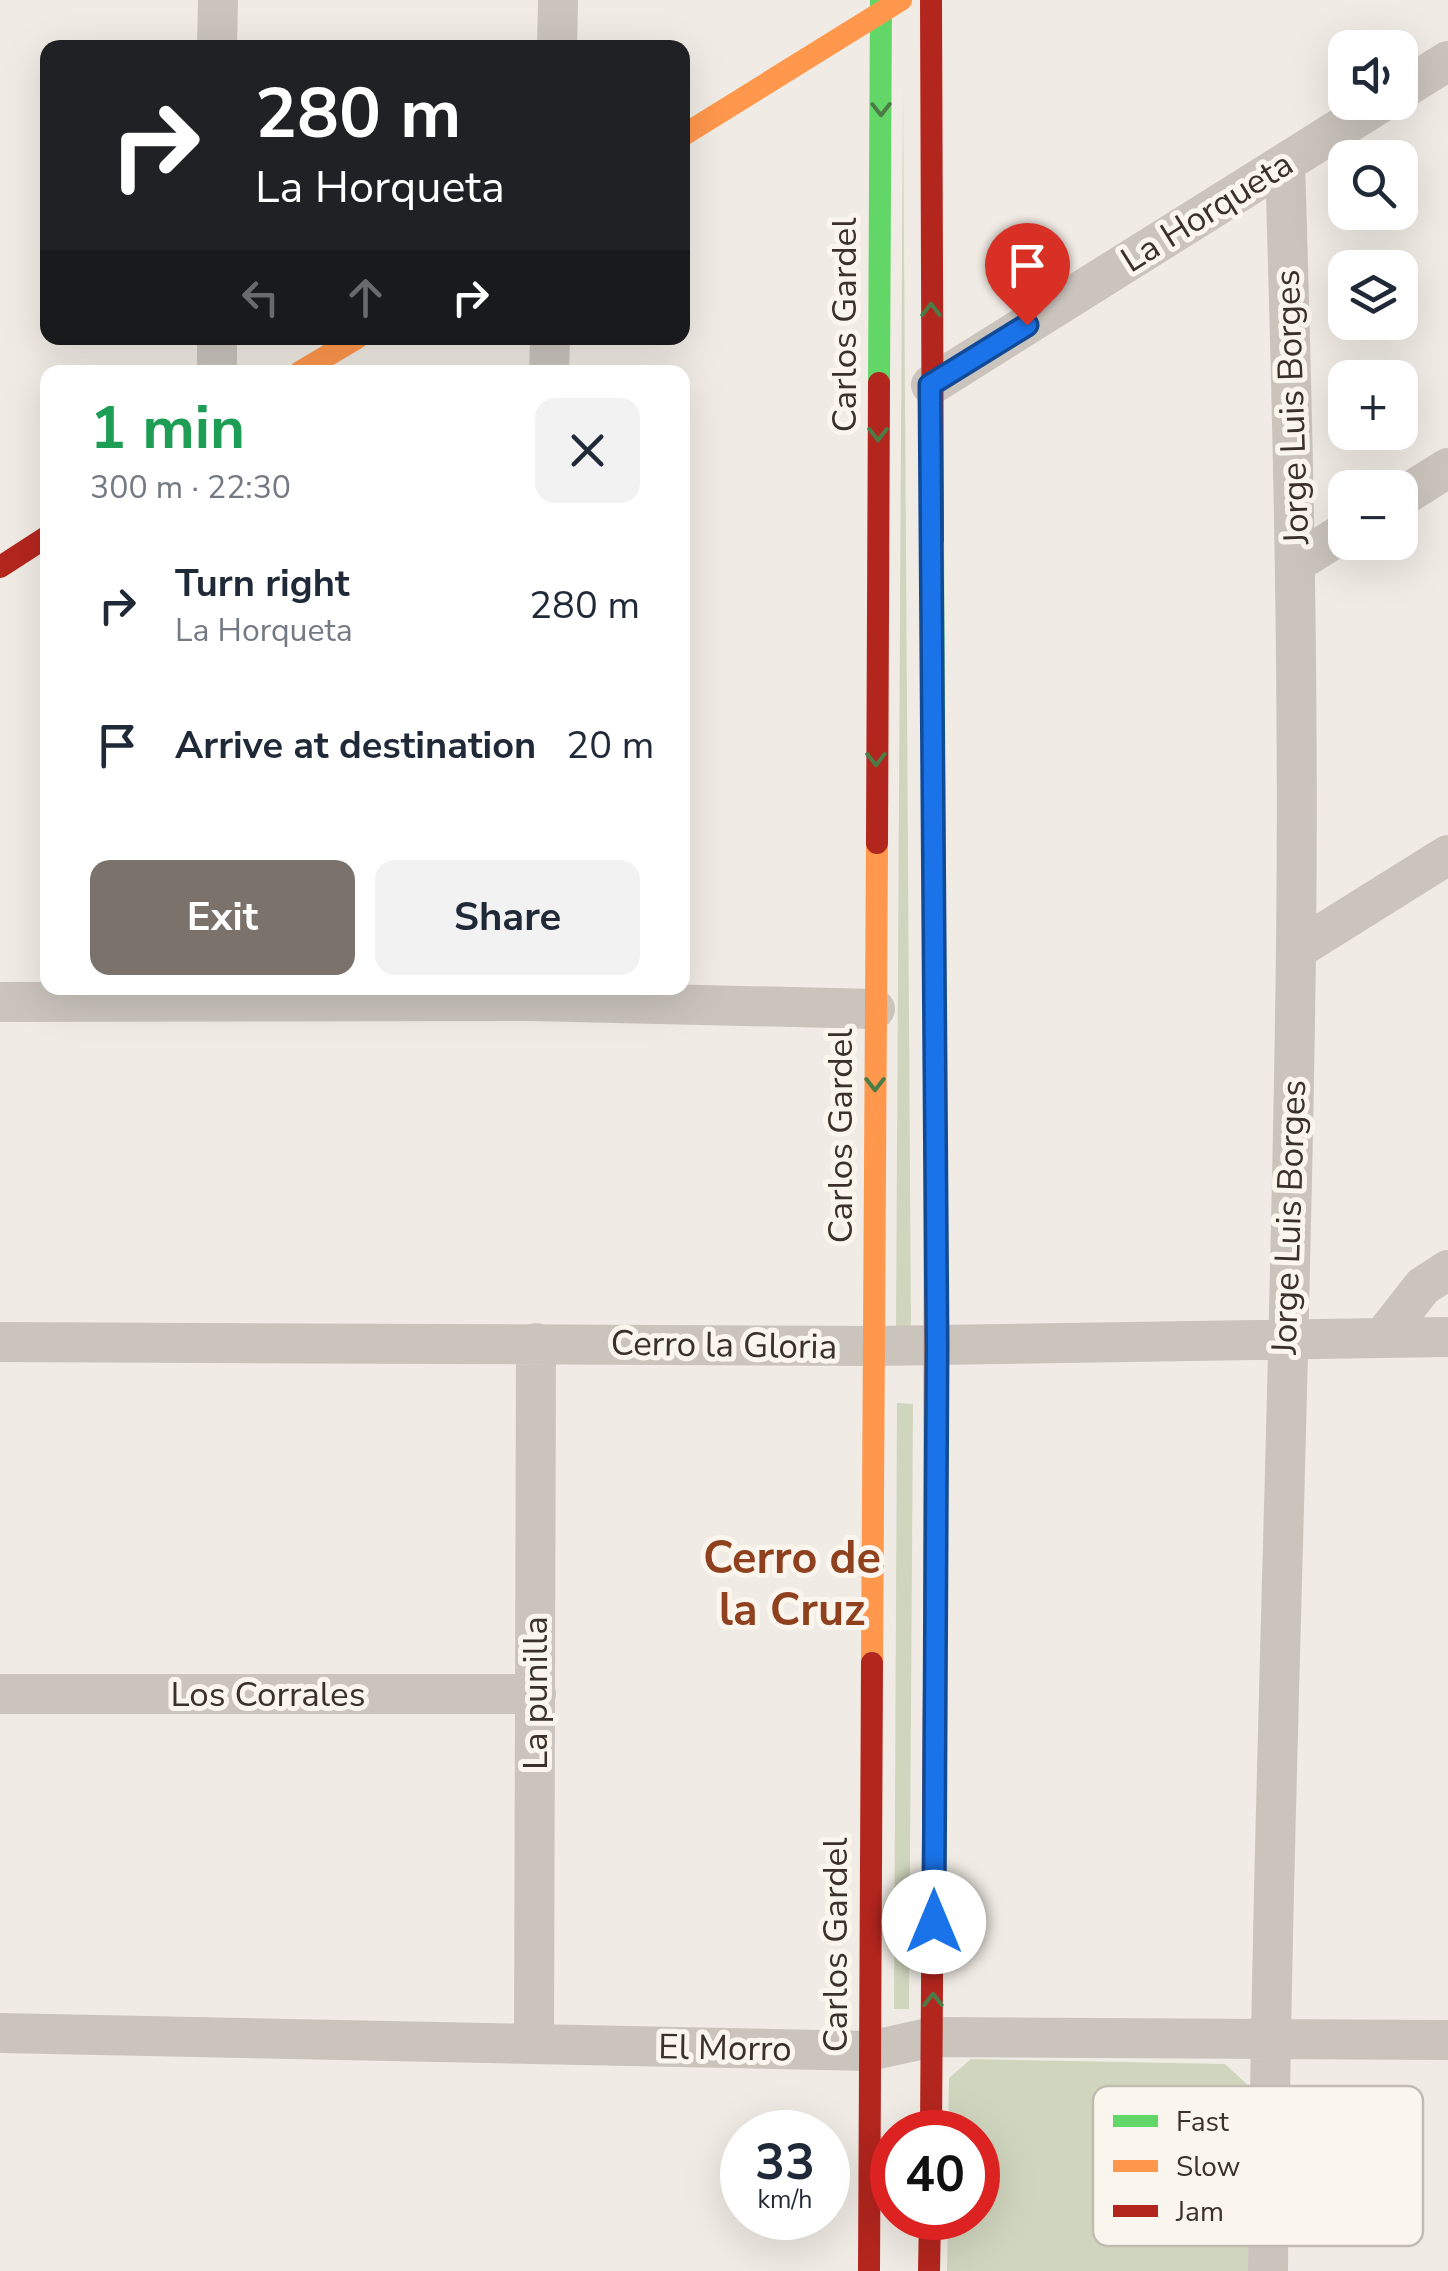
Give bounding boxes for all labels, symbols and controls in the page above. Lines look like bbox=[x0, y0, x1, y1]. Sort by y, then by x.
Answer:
map controls bbox=[1328, 30, 1418, 560]
button: sound bbox=[1328, 30, 1418, 120]
text: 280 m bbox=[255, 66, 461, 162]
icon: right bbox=[90, 80, 220, 210]
one-way arrow bbox=[870, 102, 892, 118]
button: search bbox=[1328, 140, 1418, 230]
street label: La Horqueta bbox=[1112, 141, 1302, 283]
text: La Horqueta bbox=[255, 157, 505, 218]
street label: Carlos Gardel bbox=[821, 217, 868, 433]
pin bbox=[985, 223, 1070, 326]
icon: arrive bbox=[1000, 238, 1055, 293]
button: layers bbox=[1328, 250, 1418, 340]
street label: Jorge Luis Borges bbox=[1264, 269, 1320, 546]
icon: left bbox=[233, 270, 288, 325]
icon: ahead bbox=[338, 270, 393, 325]
icon: right bbox=[443, 270, 498, 325]
one-way arrow bbox=[920, 302, 942, 318]
button: + bbox=[1328, 360, 1418, 450]
text: 1 min bbox=[90, 387, 245, 469]
button: close bbox=[535, 398, 640, 503]
one-way arrow bbox=[868, 427, 889, 443]
text: 300 m · 22:30 bbox=[90, 466, 291, 509]
button: − bbox=[1328, 470, 1418, 560]
text: Turn right bbox=[175, 558, 350, 609]
icon: right bbox=[90, 578, 145, 633]
text: 280 m bbox=[529, 580, 640, 631]
text: La Horqueta bbox=[175, 609, 353, 652]
icon: arrive bbox=[90, 718, 145, 773]
text: Arrive at destination bbox=[175, 720, 536, 771]
text: 20 m bbox=[566, 720, 654, 771]
one-way arrow bbox=[865, 752, 887, 768]
button: Exit bbox=[90, 860, 355, 975]
button: Share bbox=[375, 860, 640, 975]
street label: Carlos Gardel bbox=[817, 1028, 864, 1244]
one-way arrow bbox=[864, 1078, 886, 1093]
street label: Jorge Luis Borges bbox=[1261, 1079, 1317, 1356]
street label: Cerro la Gloria bbox=[610, 1320, 838, 1370]
district label: Cerro de la Cruz bbox=[703, 1528, 881, 1641]
street label: La punilla bbox=[512, 1616, 559, 1770]
street label: Los Corrales bbox=[171, 1671, 366, 1718]
street label: Carlos Gardel bbox=[812, 1837, 859, 2053]
position arrow bbox=[882, 1870, 986, 1974]
one-way arrow bbox=[922, 1992, 944, 2008]
street label: El Morro bbox=[658, 2023, 792, 2073]
legend bbox=[1093, 2086, 1423, 2246]
text: Fast bbox=[1176, 2103, 1229, 2141]
speed limit sign: 40 bbox=[870, 2110, 1000, 2240]
text: 33 bbox=[755, 2128, 815, 2197]
text: Slow bbox=[1176, 2148, 1240, 2186]
text: km/h bbox=[757, 2183, 813, 2217]
text: Jam bbox=[1175, 2193, 1224, 2231]

